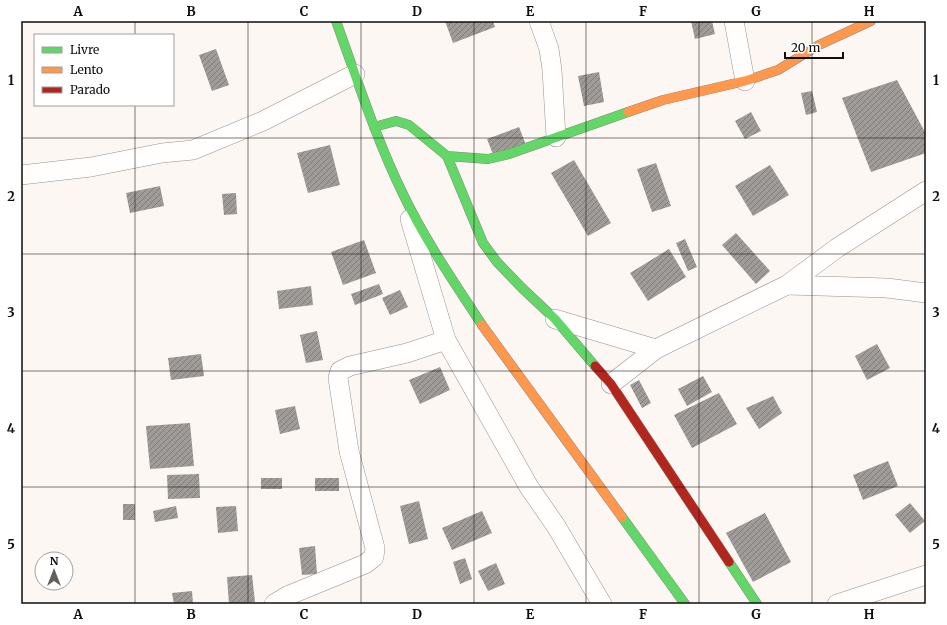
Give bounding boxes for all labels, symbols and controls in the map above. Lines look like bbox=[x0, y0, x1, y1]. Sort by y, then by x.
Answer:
text: A bbox=[72, 3, 83, 20]
text: B bbox=[186, 3, 196, 20]
text: C bbox=[300, 3, 309, 20]
text: D bbox=[412, 3, 422, 20]
text: E bbox=[526, 3, 535, 20]
text: F bbox=[639, 3, 647, 20]
text: G bbox=[751, 3, 761, 20]
text: H bbox=[864, 3, 875, 20]
legend bbox=[34, 34, 174, 106]
scale bar bbox=[785, 34, 843, 60]
text: 20 m bbox=[791, 40, 820, 55]
text: Livre bbox=[70, 42, 99, 57]
text: Lento bbox=[70, 62, 103, 77]
text: 1 bbox=[8, 72, 14, 89]
text: 1 bbox=[933, 72, 939, 89]
text: Parado bbox=[70, 82, 110, 97]
text: 2 bbox=[7, 188, 15, 205]
text: 2 bbox=[932, 188, 940, 205]
text: 3 bbox=[7, 304, 15, 321]
text: 3 bbox=[932, 304, 940, 321]
text: 4 bbox=[7, 420, 16, 437]
text: 4 bbox=[932, 420, 941, 437]
text: 5 bbox=[7, 536, 15, 553]
text: 5 bbox=[932, 536, 940, 553]
north arrow bbox=[34, 551, 74, 591]
text: N bbox=[50, 554, 59, 568]
text: A bbox=[72, 606, 83, 623]
text: B bbox=[186, 606, 196, 623]
text: C bbox=[300, 606, 309, 623]
text: D bbox=[412, 606, 422, 623]
text: E bbox=[526, 606, 535, 623]
text: F bbox=[639, 606, 647, 623]
text: G bbox=[751, 606, 761, 623]
text: H bbox=[864, 606, 875, 623]

